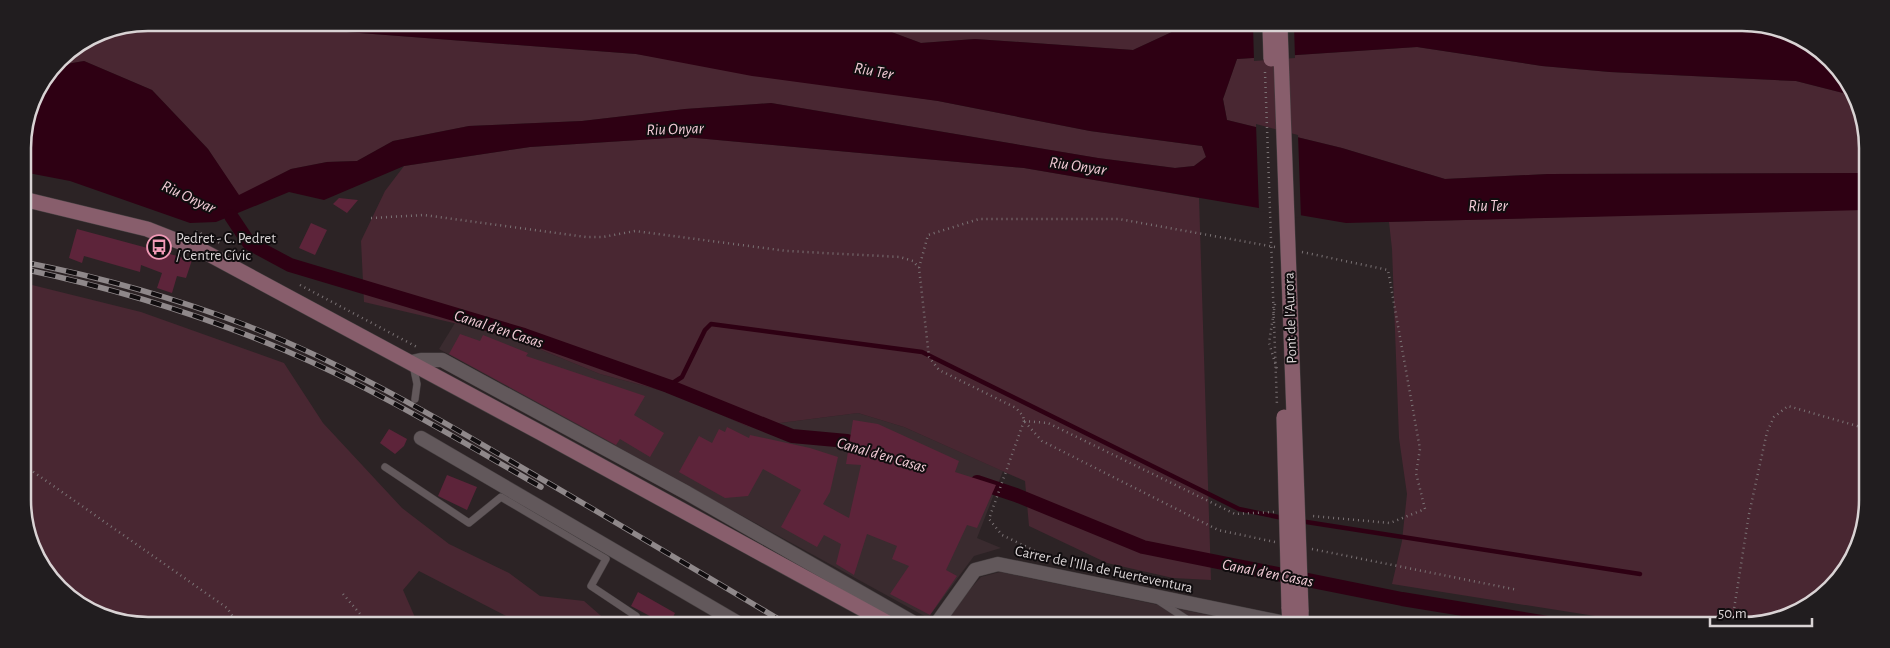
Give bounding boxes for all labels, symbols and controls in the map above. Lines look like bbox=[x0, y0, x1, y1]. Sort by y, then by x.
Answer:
water label: Riu Ter bbox=[853, 60, 895, 82]
water label: Riu Onyar bbox=[646, 120, 705, 138]
water label: Riu Onyar bbox=[1048, 154, 1108, 178]
water label: Riu Onyar bbox=[159, 178, 219, 217]
water label: Riu Ter bbox=[1468, 198, 1509, 214]
place label: Pedret - C. Pedret / Centre Cívic bbox=[176, 231, 276, 263]
bus stop icon: Pedret - C. Pedret / Centre Cívic bbox=[146, 234, 172, 260]
street label: Pont de l'Aurora bbox=[1281, 272, 1300, 364]
water label: Canal d'en Casas bbox=[452, 307, 545, 351]
water label: Canal d'en Casas bbox=[835, 435, 928, 475]
street label: Carrer de l'Illa de Fuerteventura bbox=[1014, 543, 1194, 596]
water label: Canal d'en Casas bbox=[1221, 556, 1315, 590]
scale bar bbox=[1710, 596, 1812, 628]
text: 50 m bbox=[1718, 606, 1747, 621]

